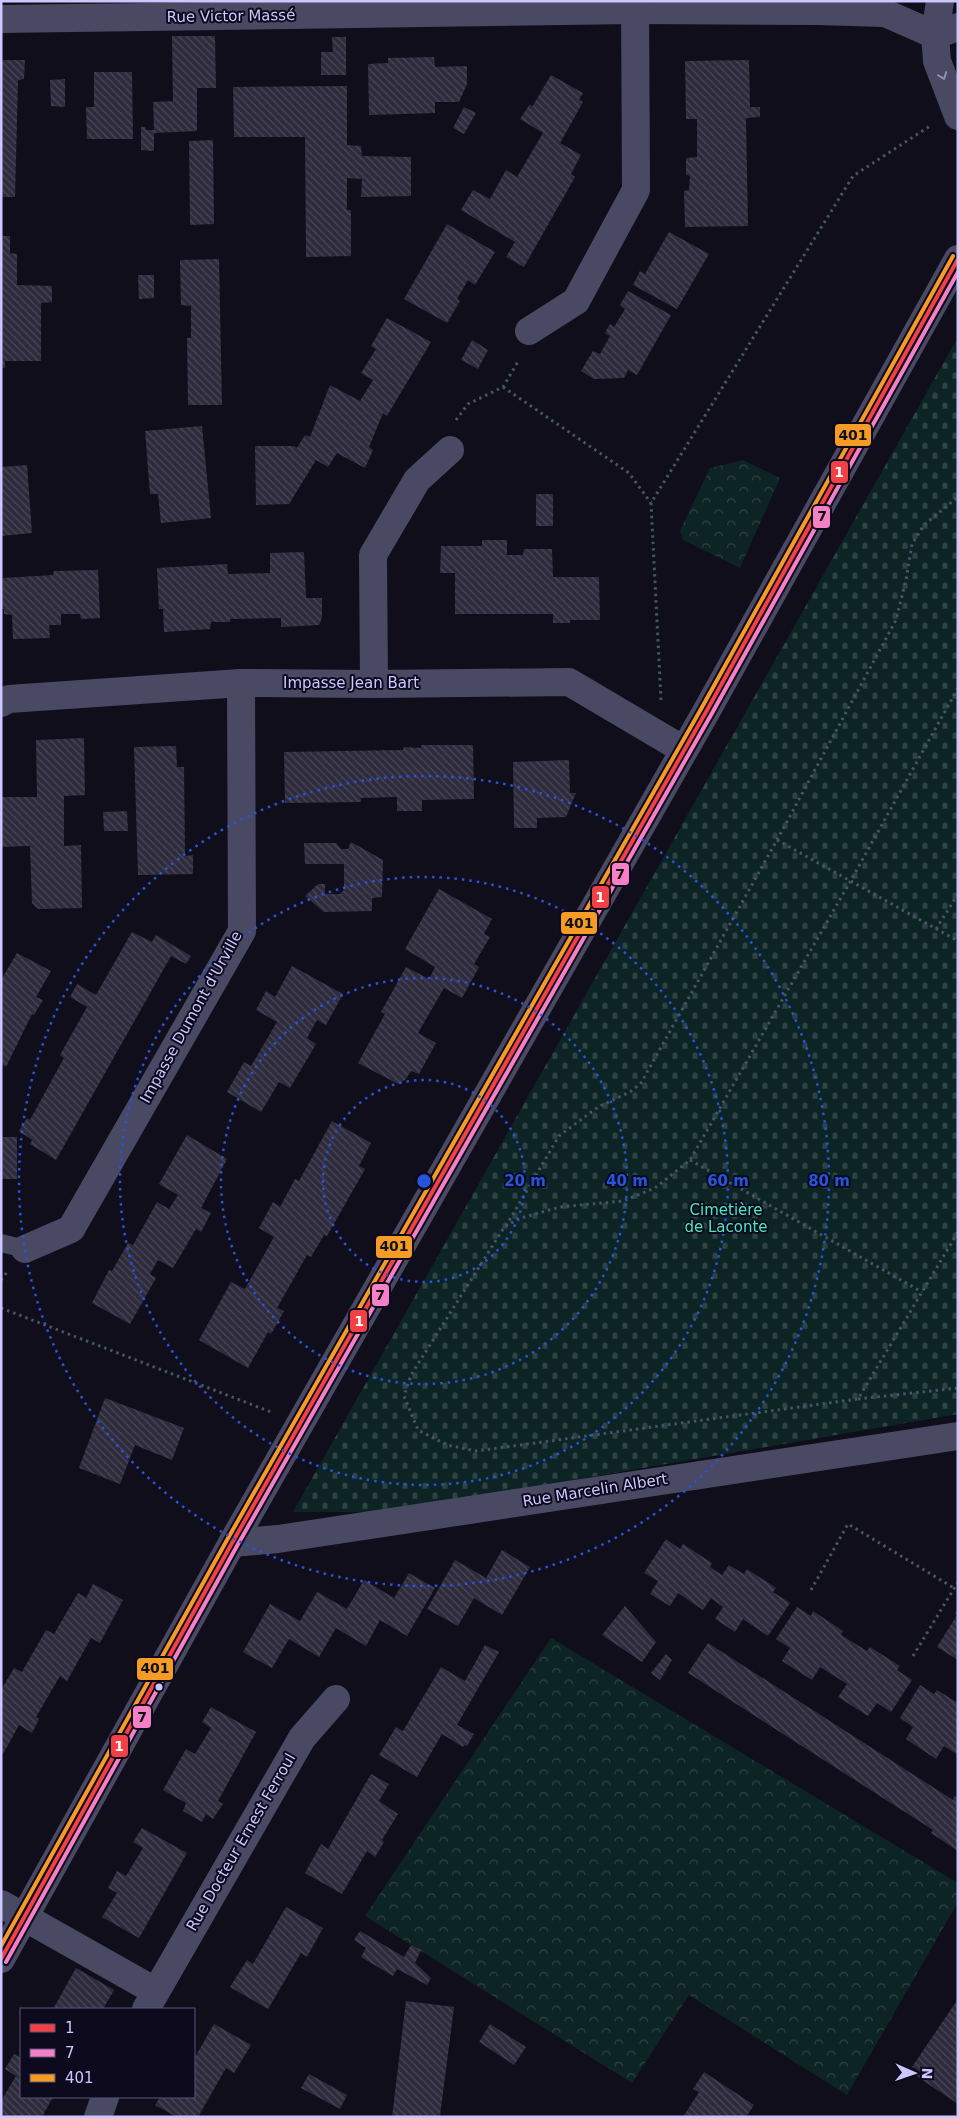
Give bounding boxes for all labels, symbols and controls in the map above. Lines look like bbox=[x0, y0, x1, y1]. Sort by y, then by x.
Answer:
street label: Rue Victor Massé bbox=[167, 6, 295, 26]
one-way arrow bbox=[937, 71, 947, 80]
line badge: 401 bbox=[834, 423, 872, 447]
text: 401 bbox=[838, 427, 868, 443]
line badge: 1 bbox=[830, 460, 849, 484]
text: 1 bbox=[834, 464, 844, 480]
line badge: 7 bbox=[812, 505, 831, 529]
text: 7 bbox=[817, 508, 827, 524]
street label: Impasse Jean Bart bbox=[283, 674, 419, 692]
line badge: 7 bbox=[611, 862, 630, 886]
text: 7 bbox=[615, 866, 625, 882]
line badge: 1 bbox=[591, 885, 610, 909]
text: 1 bbox=[595, 889, 605, 905]
line badge: 401 bbox=[560, 911, 598, 935]
text: 401 bbox=[564, 915, 594, 931]
street label: Impasse Dumont d'Urville bbox=[136, 928, 246, 1106]
centre of rings bbox=[415, 1172, 433, 1190]
text: 20 m bbox=[504, 1172, 546, 1190]
text: 40 m bbox=[606, 1172, 648, 1190]
text: 60 m bbox=[707, 1172, 749, 1190]
text: 80 m bbox=[808, 1172, 850, 1190]
park label: Cimetière de Laconte bbox=[684, 1201, 768, 1236]
line badge: 401 bbox=[375, 1235, 413, 1259]
text: 401 bbox=[379, 1238, 409, 1254]
line badge: 7 bbox=[371, 1283, 390, 1307]
text: 7 bbox=[375, 1287, 385, 1303]
line badge: 1 bbox=[349, 1309, 368, 1333]
text: 1 bbox=[354, 1313, 364, 1329]
street label: Rue Marcelin Albert bbox=[521, 1470, 669, 1510]
line badge: 401 bbox=[136, 1657, 174, 1681]
text: 401 bbox=[140, 1660, 170, 1676]
unlabelled marker bbox=[154, 1682, 164, 1692]
line badge: 7 bbox=[132, 1705, 152, 1729]
text: 7 bbox=[137, 1709, 147, 1725]
line badge: 1 bbox=[110, 1734, 129, 1758]
text: 1 bbox=[114, 1738, 124, 1754]
street label: Rue Docteur Ernest Ferroul bbox=[183, 1750, 299, 1934]
legend bbox=[20, 2008, 195, 2098]
text: 1 bbox=[65, 2019, 75, 2037]
text: 7 bbox=[65, 2044, 75, 2062]
north arrow bbox=[889, 2048, 939, 2098]
text: N bbox=[919, 2067, 935, 2080]
text: 401 bbox=[65, 2069, 94, 2087]

